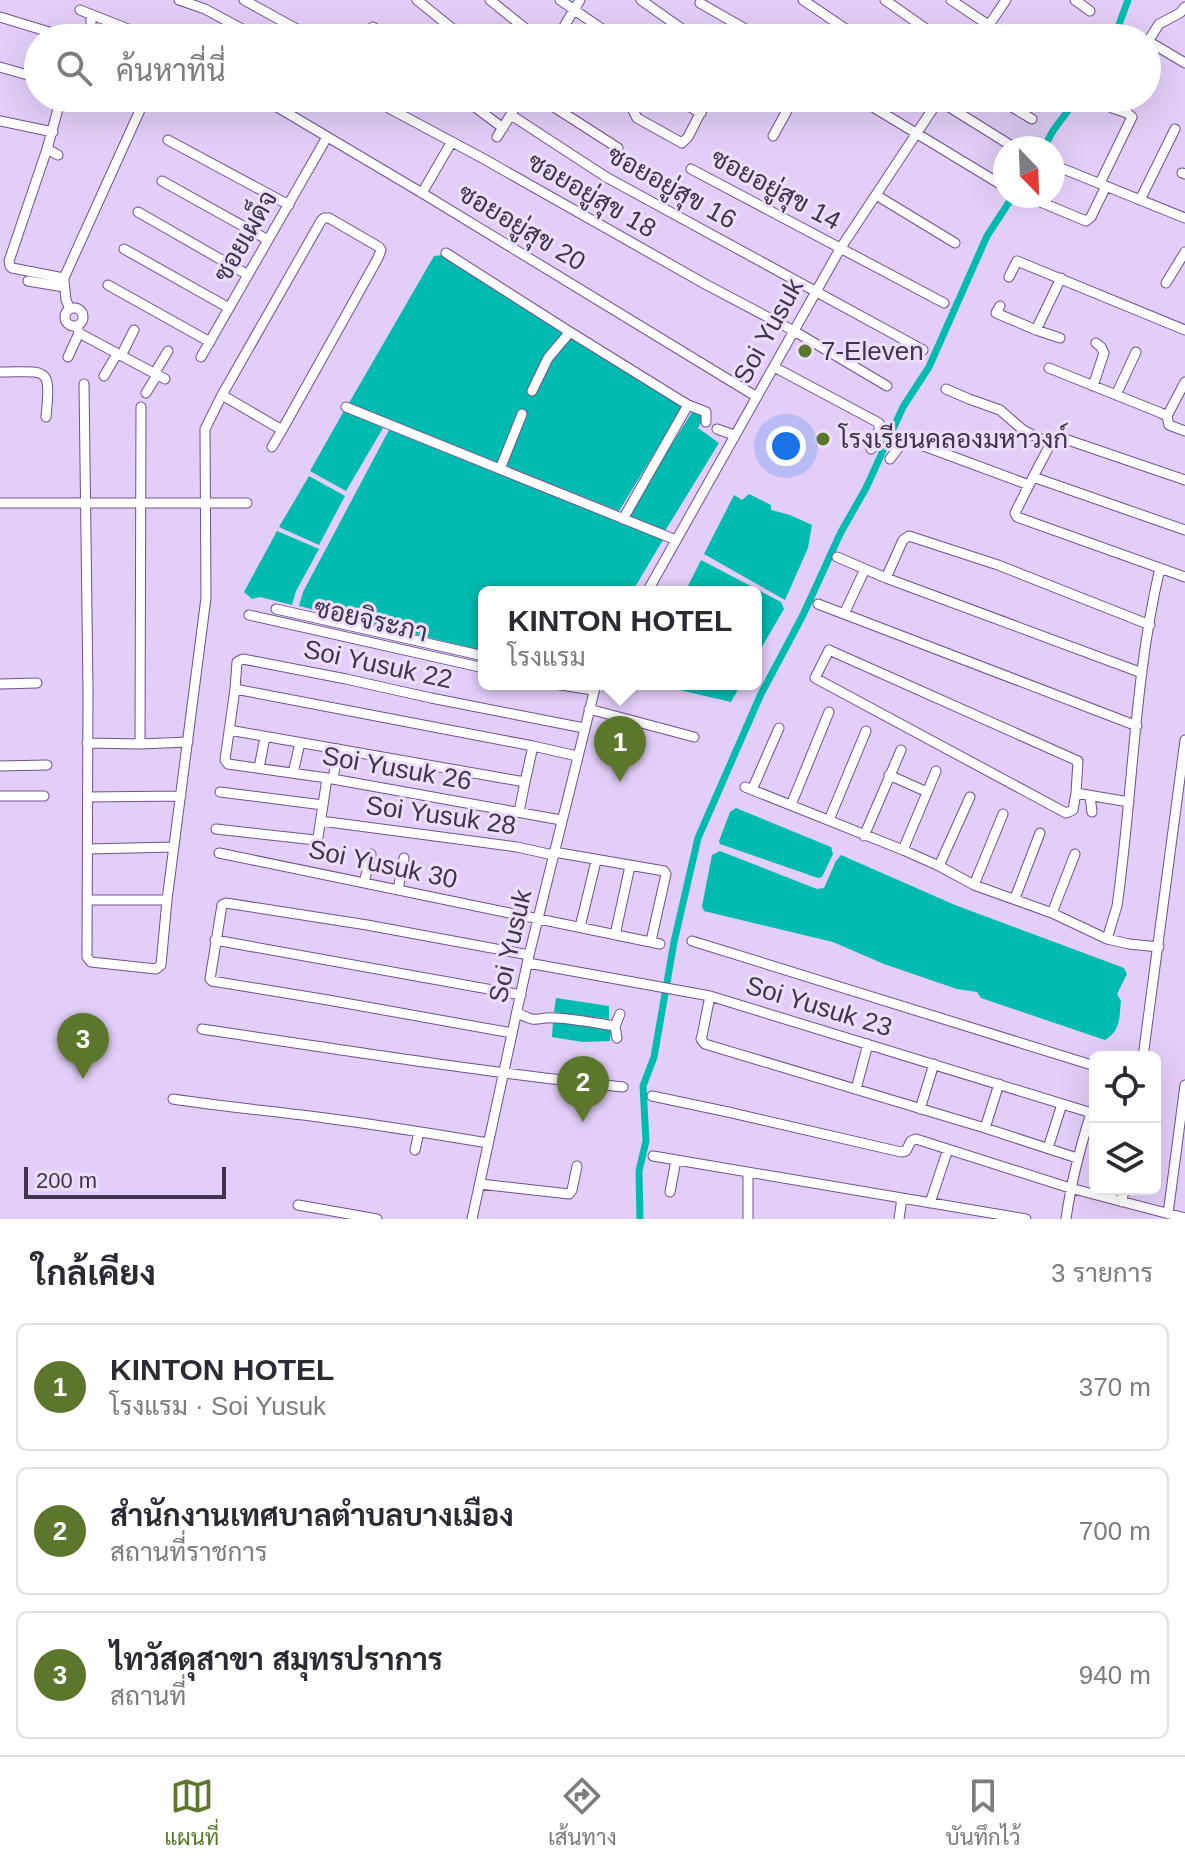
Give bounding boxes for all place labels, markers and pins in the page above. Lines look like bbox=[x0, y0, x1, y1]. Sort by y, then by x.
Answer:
place label: 7-Eleven bbox=[821, 336, 924, 366]
marker: 7-Eleven bbox=[796, 342, 814, 360]
place label: โรงเรียนคลองมหาวงก์ bbox=[837, 422, 1068, 454]
marker: โรงเรียนคลองมหาวงก์ bbox=[814, 430, 832, 448]
pin: 1 bbox=[594, 716, 646, 782]
pin: 3 bbox=[57, 1013, 109, 1079]
pin: 2 bbox=[557, 1056, 609, 1122]

